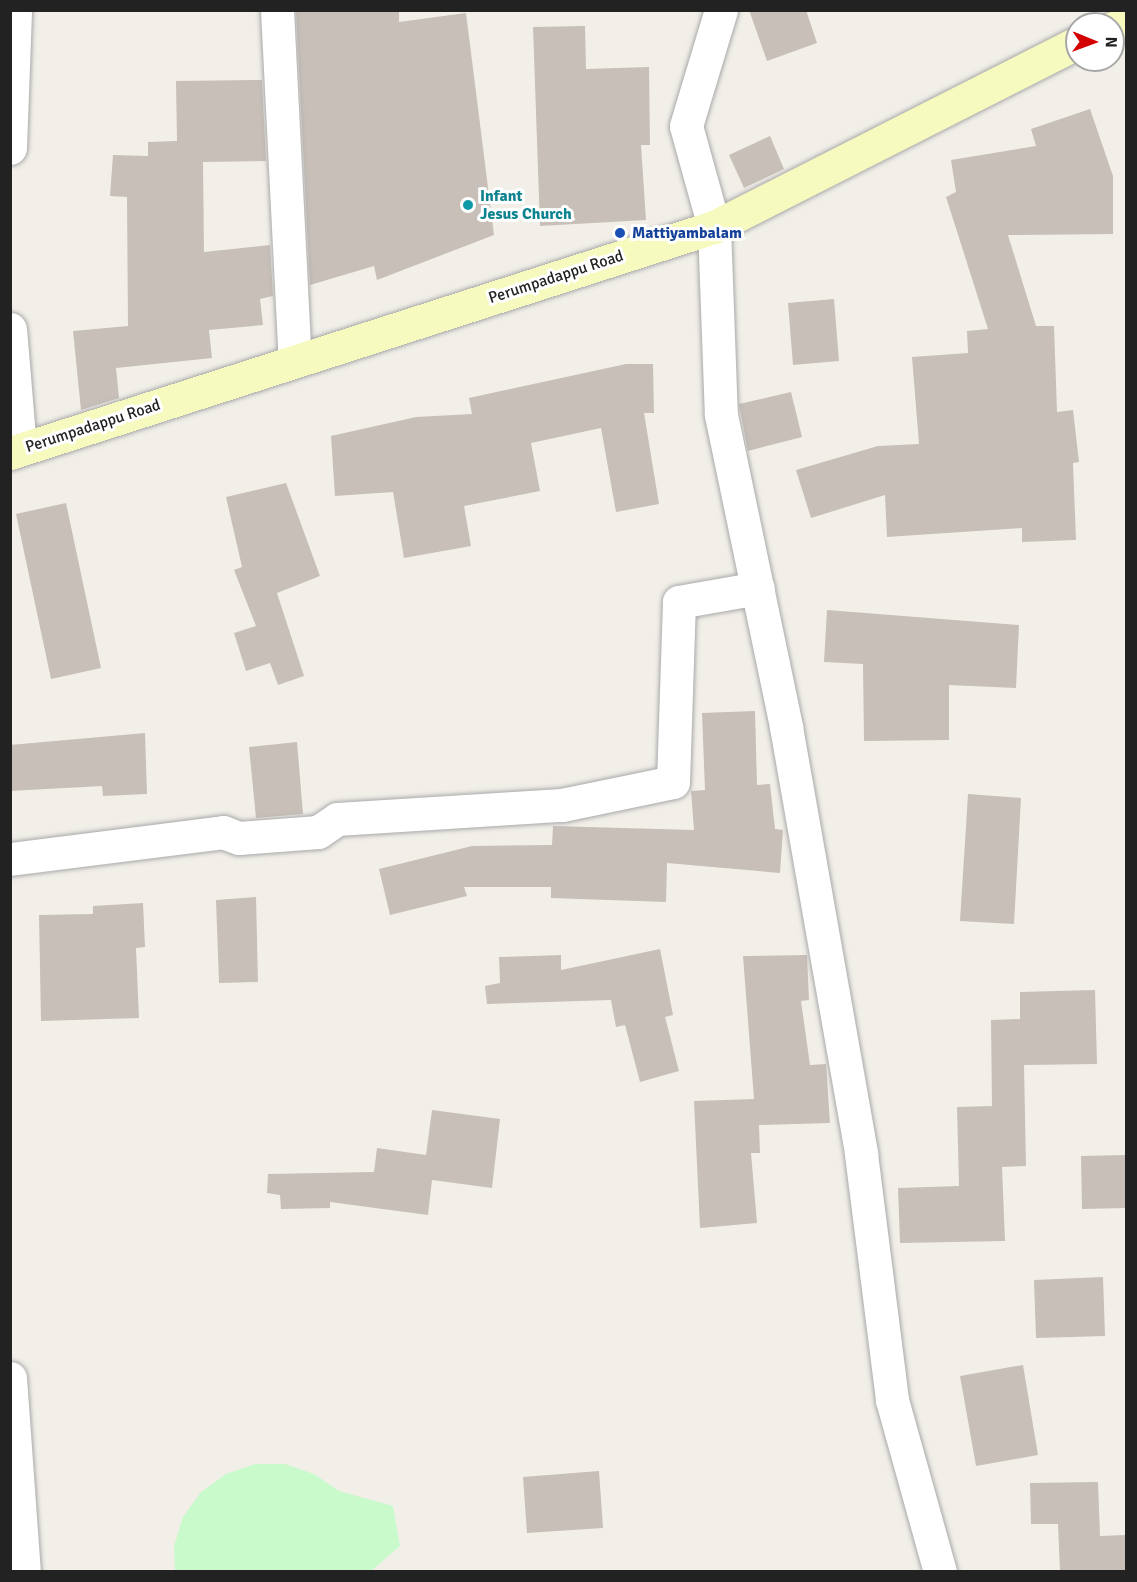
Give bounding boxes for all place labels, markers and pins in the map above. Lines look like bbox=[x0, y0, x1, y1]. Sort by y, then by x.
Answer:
place label: Infant Jesus Church bbox=[480, 186, 572, 224]
marker: Infant Jesus Church bbox=[461, 198, 475, 212]
place label: Mattiyambalam bbox=[632, 223, 742, 243]
marker: Mattiyambalam bbox=[613, 226, 627, 240]

